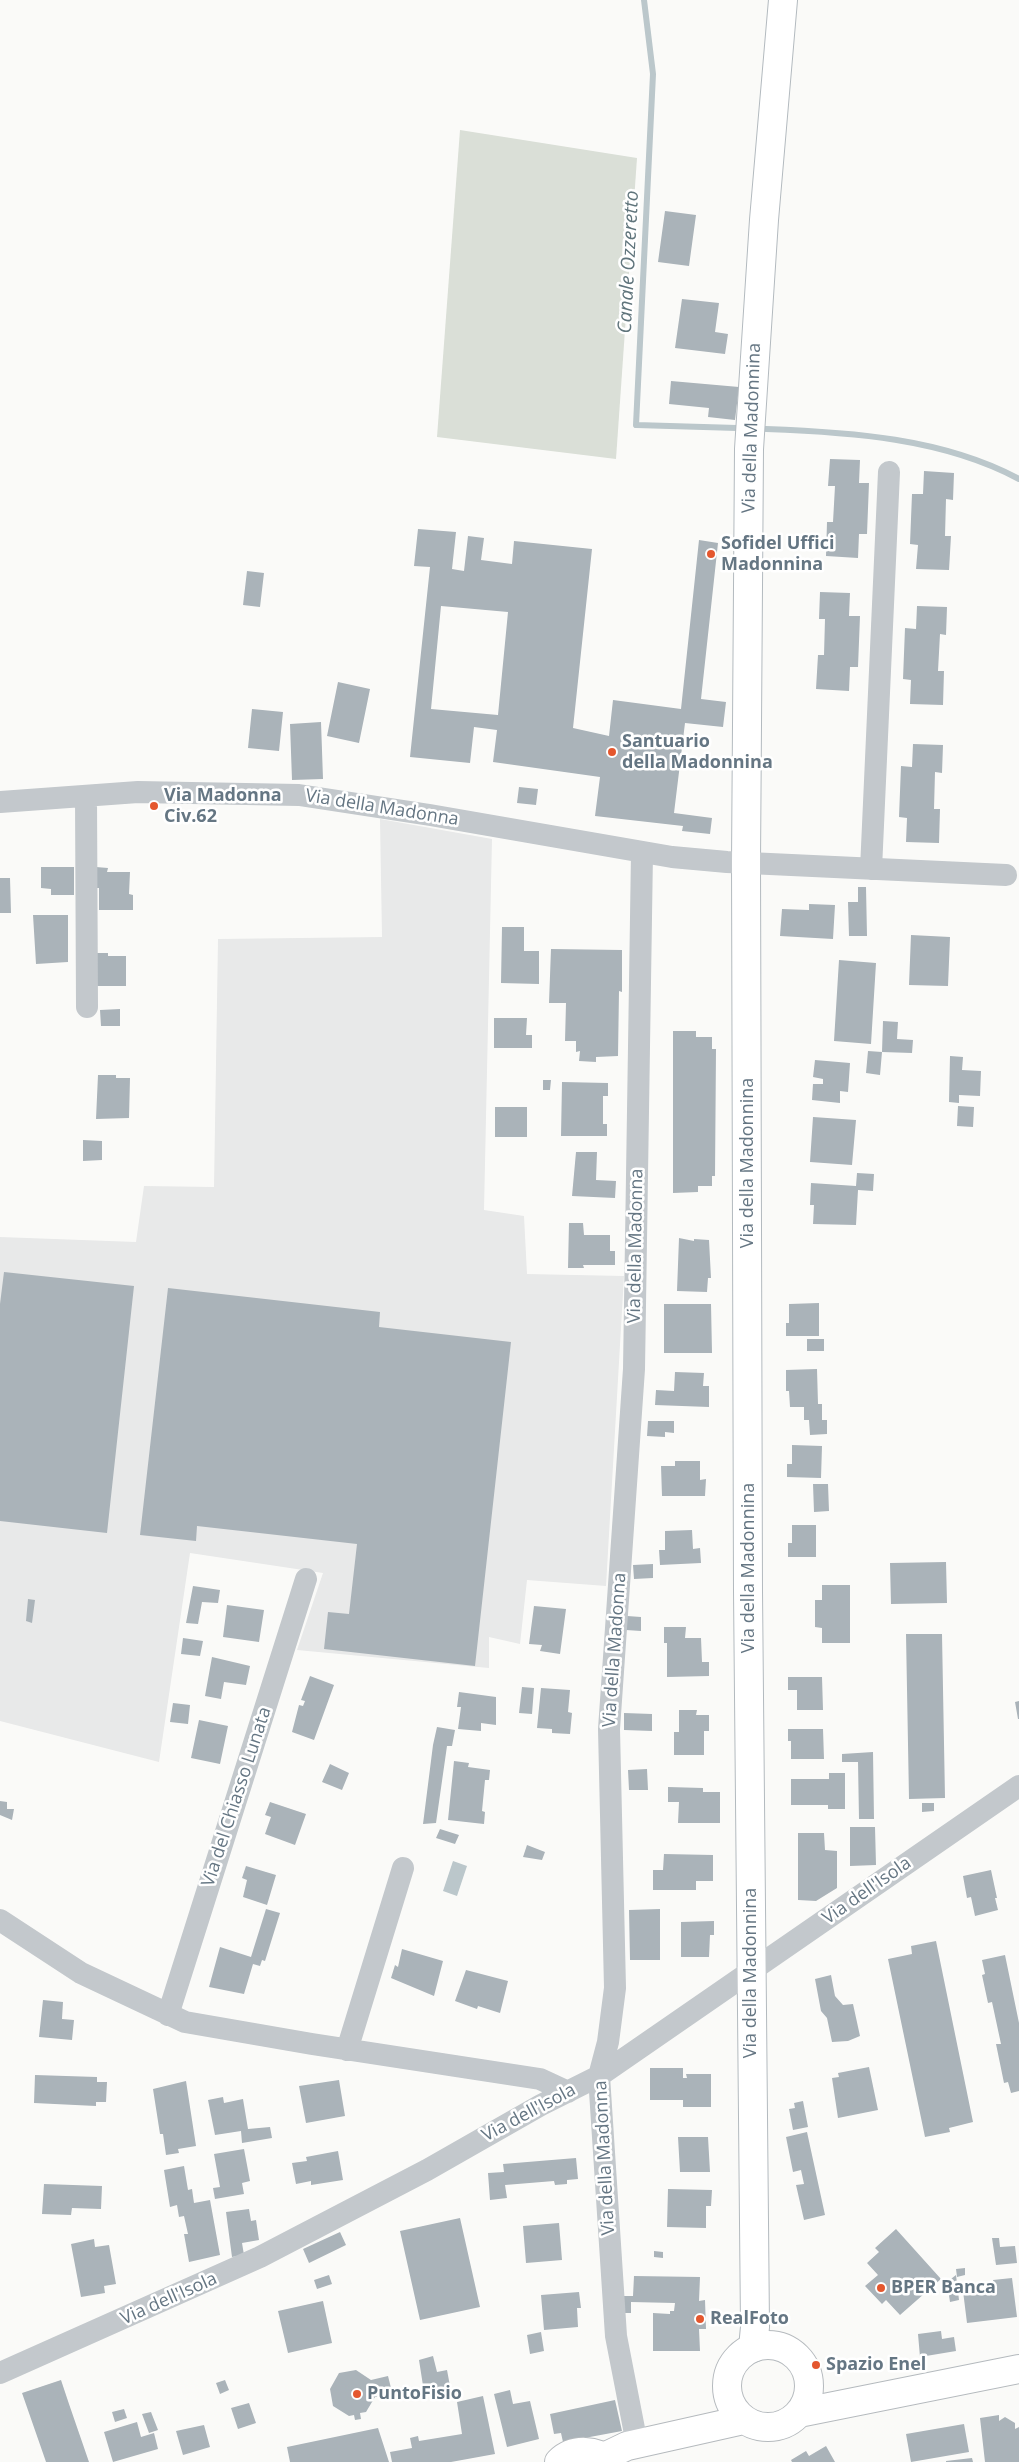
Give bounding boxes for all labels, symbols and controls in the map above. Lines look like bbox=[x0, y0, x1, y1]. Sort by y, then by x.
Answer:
water label: Canale Ozzeretto bbox=[614, 190, 644, 334]
street label: Via della Madonnina bbox=[738, 342, 766, 514]
place label: Sofidel Uffici Madonnina bbox=[721, 533, 834, 576]
marker: Sofidel Uffici Madonnina bbox=[705, 548, 717, 560]
place label: Santuario della Madonnina bbox=[622, 731, 773, 774]
marker: Santuario della Madonnina bbox=[606, 746, 618, 758]
place label: Via Madonna Civ.62 bbox=[164, 785, 282, 828]
street label: Via della Madonna bbox=[304, 785, 460, 831]
marker: Via Madonna Civ.62 bbox=[148, 800, 160, 812]
street label: Via della Madonnina bbox=[737, 1078, 759, 1248]
street label: Via della Madonna bbox=[624, 1168, 648, 1324]
street label: Via della Madonnina bbox=[738, 1483, 760, 1653]
street label: Via della Madonna bbox=[599, 1572, 631, 1728]
street label: Via del Chiasso Lunata bbox=[198, 1704, 276, 1890]
street label: Via dell'Isola bbox=[819, 1853, 915, 1929]
street label: Via della Madonnina bbox=[740, 1888, 762, 2058]
street label: Via dell'Isola bbox=[478, 2079, 580, 2147]
street label: Via della Madonna bbox=[590, 2080, 620, 2236]
street label: Via dell'Isola bbox=[118, 2268, 220, 2330]
place label: BPER Banca bbox=[891, 2277, 996, 2299]
marker: BPER Banca bbox=[875, 2282, 887, 2294]
place label: RealFoto bbox=[710, 2308, 789, 2330]
marker: RealFoto bbox=[694, 2313, 706, 2325]
place label: Spazio Enel bbox=[826, 2354, 926, 2376]
marker: Spazio Enel bbox=[810, 2359, 822, 2371]
place label: PuntoFisio bbox=[367, 2383, 462, 2405]
marker: PuntoFisio bbox=[351, 2388, 363, 2400]

